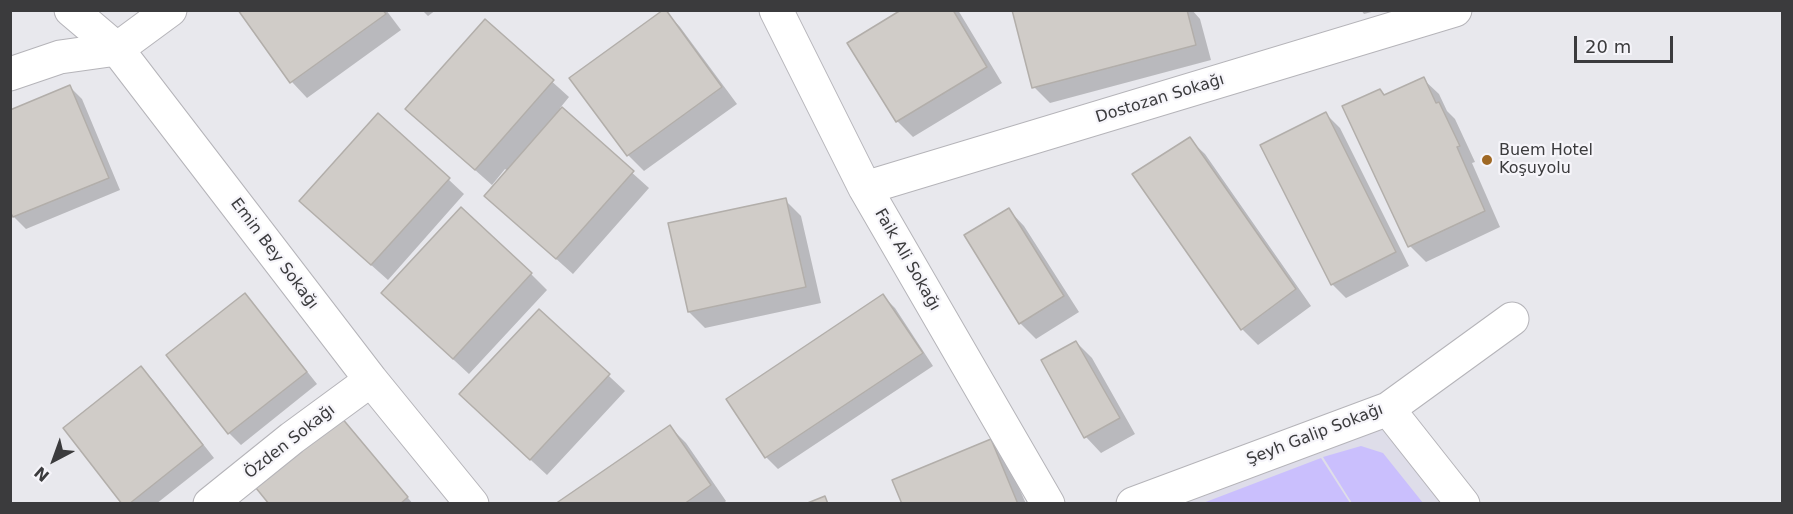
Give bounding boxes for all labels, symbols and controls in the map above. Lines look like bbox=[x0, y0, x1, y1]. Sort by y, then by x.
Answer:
scale bar bbox=[1577, 24, 1676, 62]
text: 20 m bbox=[1585, 36, 1631, 57]
street label: Dostozan Sokağı bbox=[1093, 70, 1227, 128]
place label: Buem Hotel Koşuyolu bbox=[1499, 141, 1593, 179]
marker: Buem Hotel Koşuyolu bbox=[1480, 153, 1494, 167]
street label: Emin Bey Sokağı bbox=[226, 195, 322, 313]
street label: Faik Ali Sokağı bbox=[870, 206, 944, 314]
street label: Şeyh Galip Sokağı bbox=[1244, 400, 1386, 470]
street label: Özden Sokağı bbox=[241, 401, 339, 483]
north arrow bbox=[24, 430, 84, 490]
text: N bbox=[31, 462, 53, 486]

